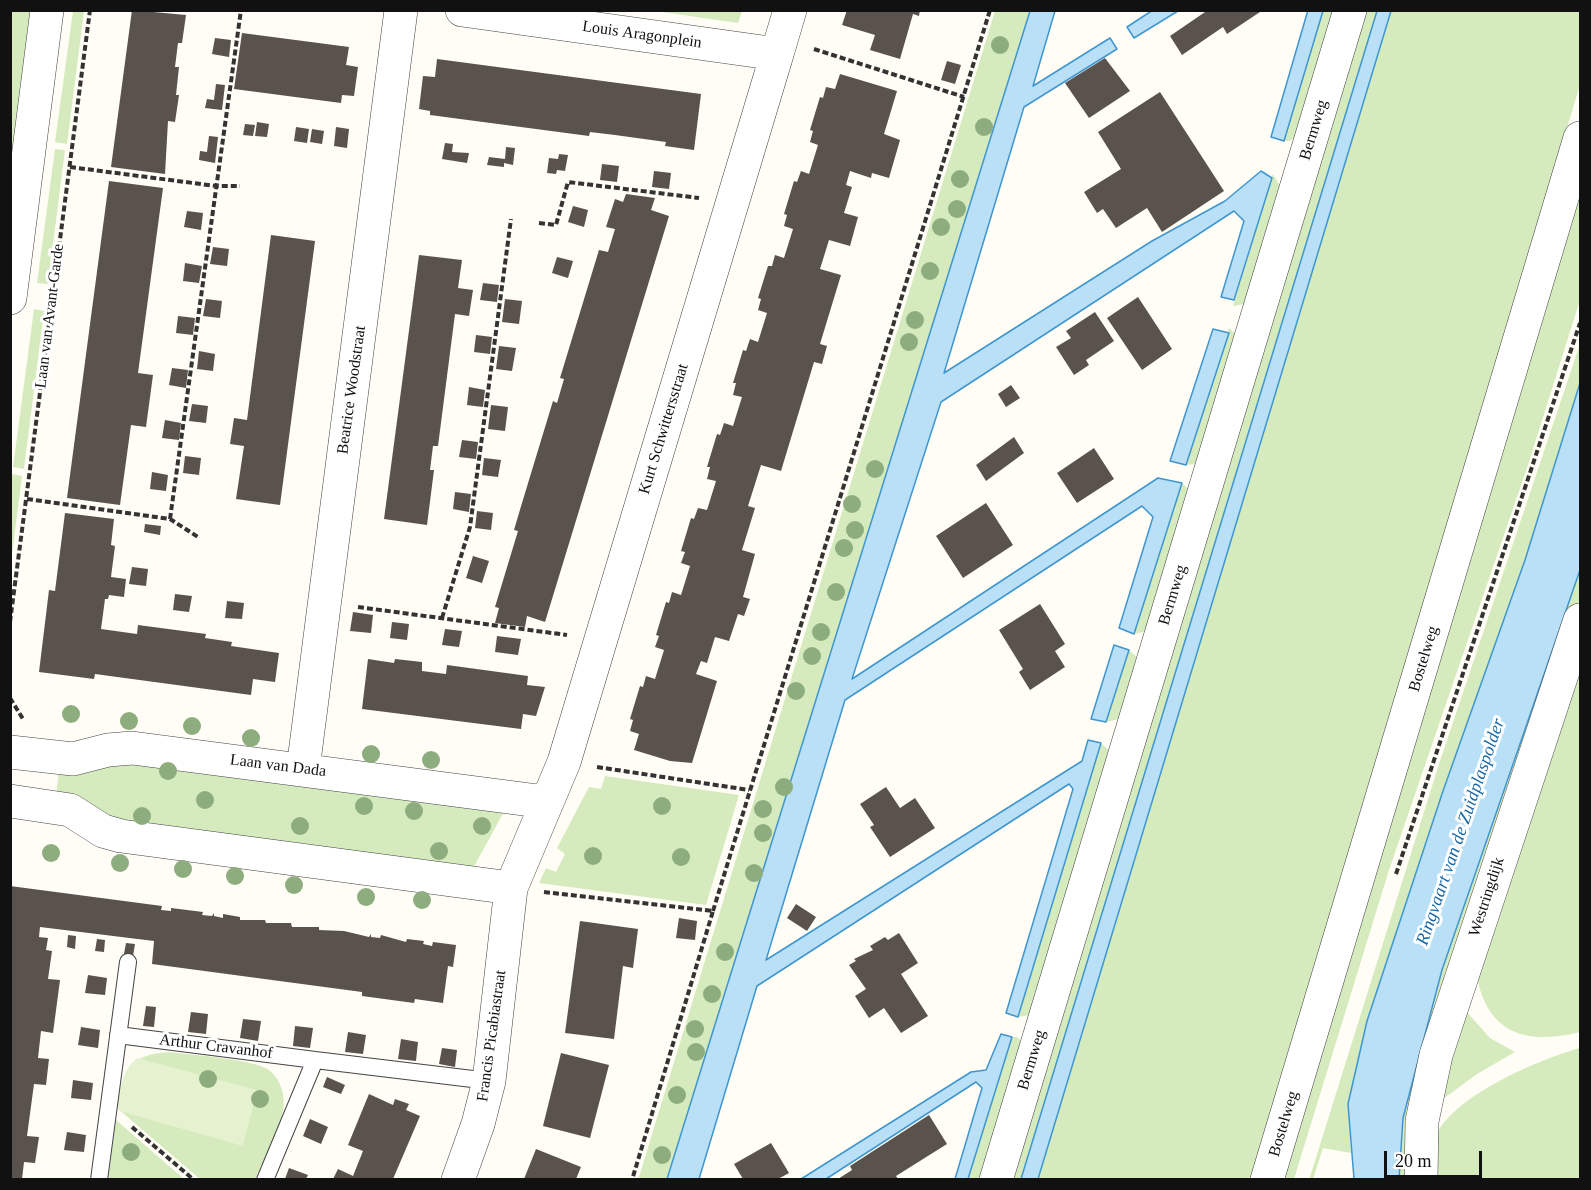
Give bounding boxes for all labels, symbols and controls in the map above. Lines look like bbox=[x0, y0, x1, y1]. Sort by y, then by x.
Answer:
street label: Louis Aragonplein bbox=[581, 17, 703, 53]
street label: Bermweg bbox=[1296, 97, 1332, 163]
street label: Laan van Avant-Garde bbox=[32, 243, 68, 389]
street label: Beatrice Woodstraat bbox=[333, 324, 371, 456]
street label: Kurt Schwittersstraat bbox=[635, 361, 693, 497]
street label: Bermweg bbox=[1155, 562, 1191, 628]
street label: Bostelweg bbox=[1405, 624, 1443, 694]
water label: Ringvaart van de Zuidplaspolder bbox=[1412, 716, 1510, 948]
street label: Laan van Dada bbox=[229, 751, 327, 781]
street label: Westringdijk bbox=[1465, 855, 1509, 939]
street label: Francis Picabiastraat bbox=[473, 969, 511, 1103]
street label: Bermweg bbox=[1014, 1027, 1050, 1093]
street label: Arthur Cravanhof bbox=[158, 1031, 274, 1063]
street label: Bostelweg bbox=[1265, 1089, 1303, 1159]
scale bar bbox=[1387, 1139, 1484, 1177]
text: 20 m bbox=[1395, 1151, 1432, 1171]

